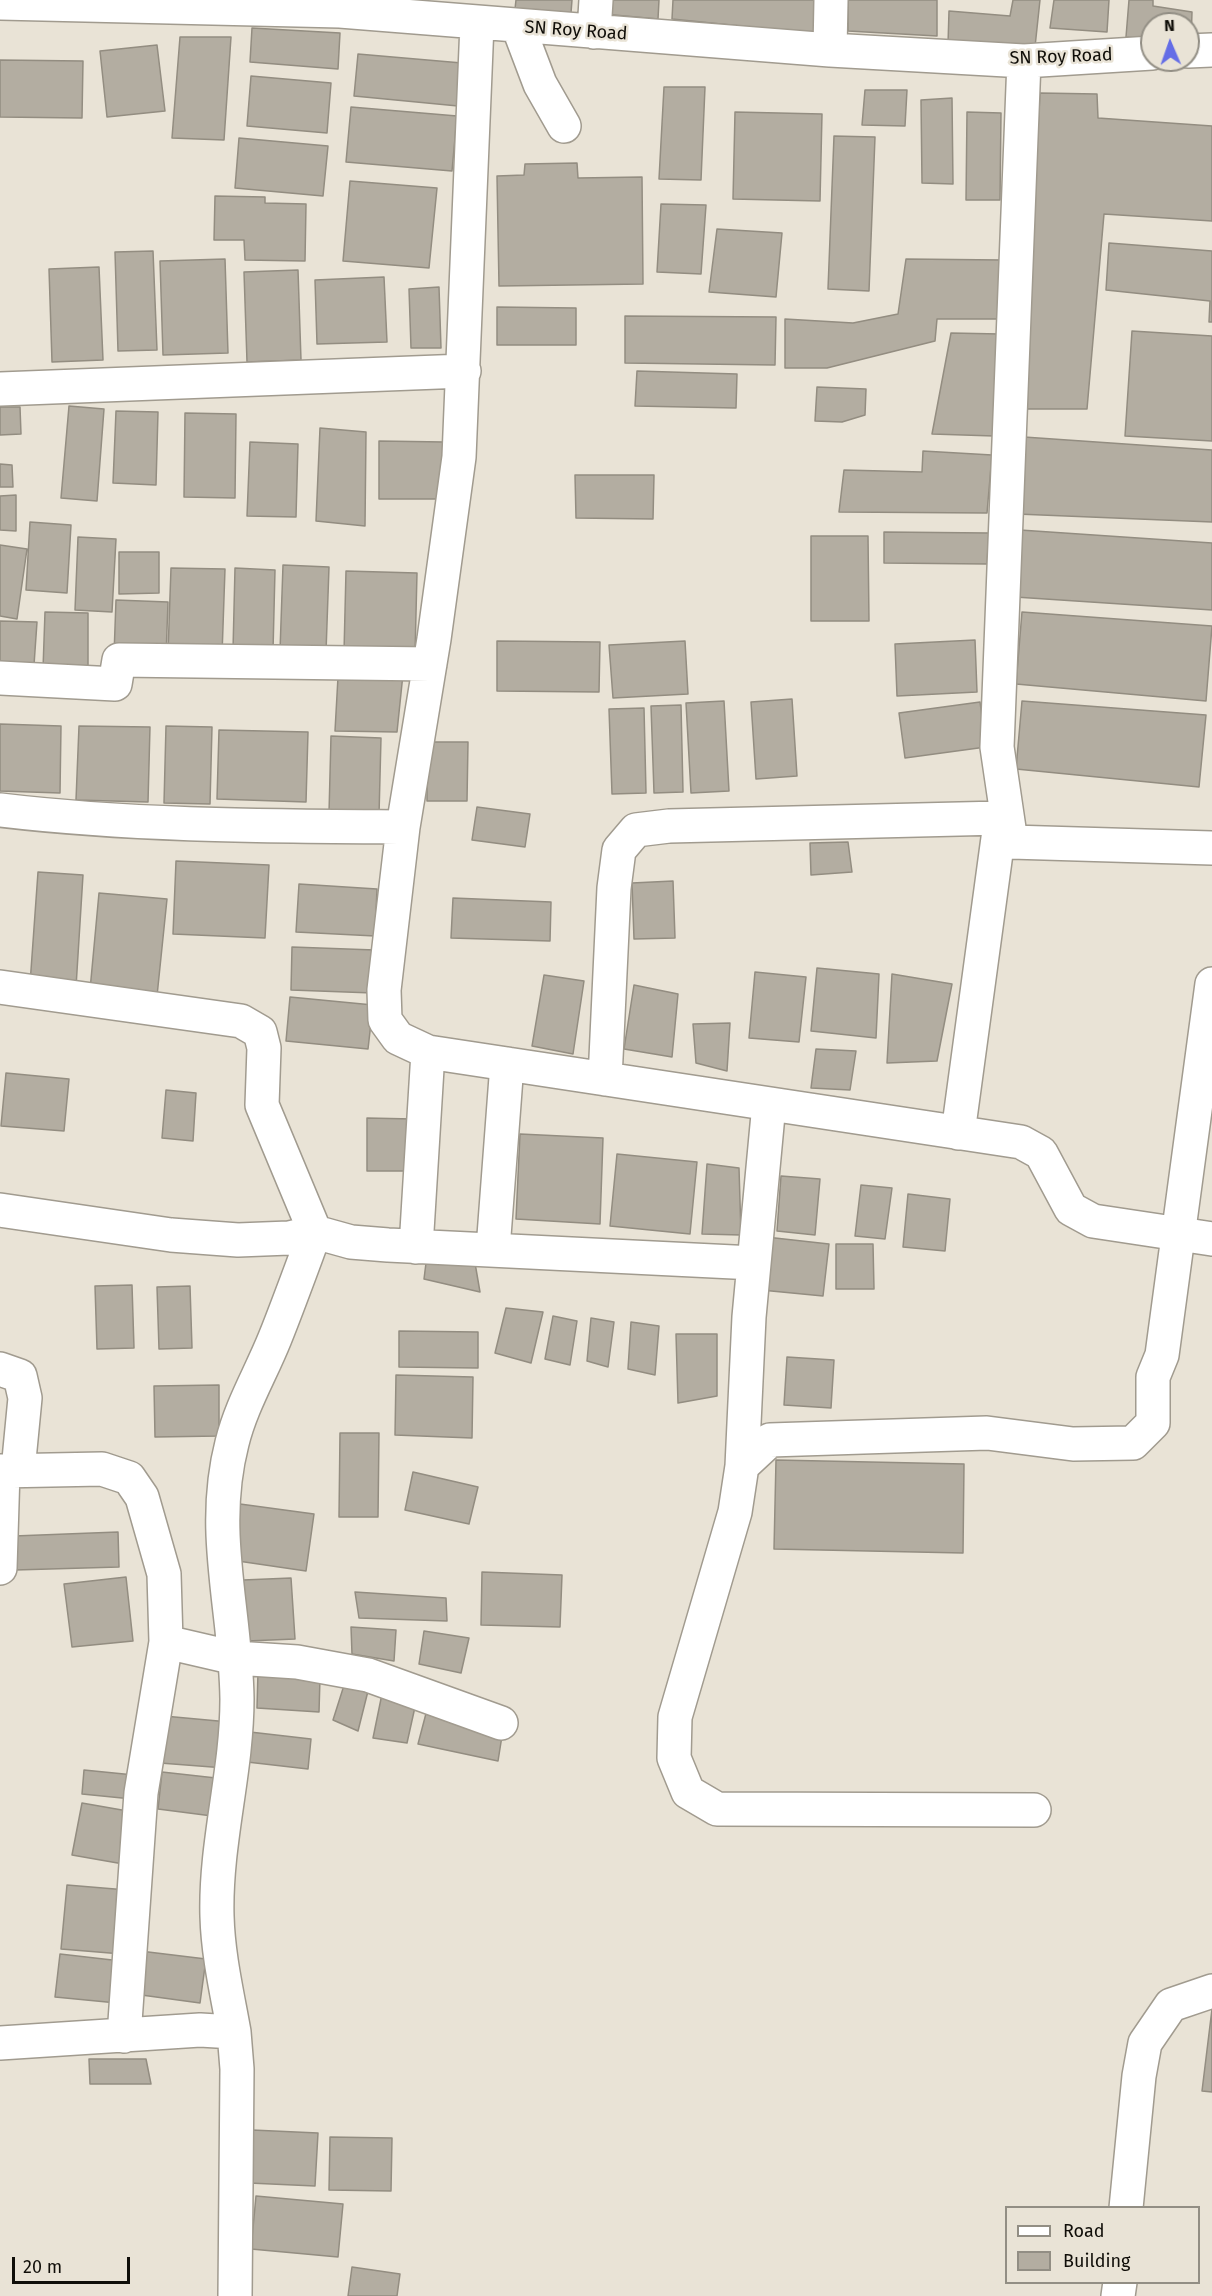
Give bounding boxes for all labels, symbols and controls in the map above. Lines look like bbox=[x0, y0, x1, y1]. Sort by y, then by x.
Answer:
north arrow bbox=[1140, 12, 1200, 72]
text: N bbox=[1164, 16, 1175, 35]
street label: SN Roy Road bbox=[524, 17, 628, 45]
street label: SN Roy Road bbox=[1009, 44, 1113, 70]
legend bbox=[1005, 2206, 1200, 2284]
text: Road bbox=[1063, 2220, 1105, 2242]
scale bar bbox=[15, 2245, 134, 2283]
text: Building bbox=[1063, 2250, 1130, 2272]
text: 20 m bbox=[23, 2256, 62, 2278]

